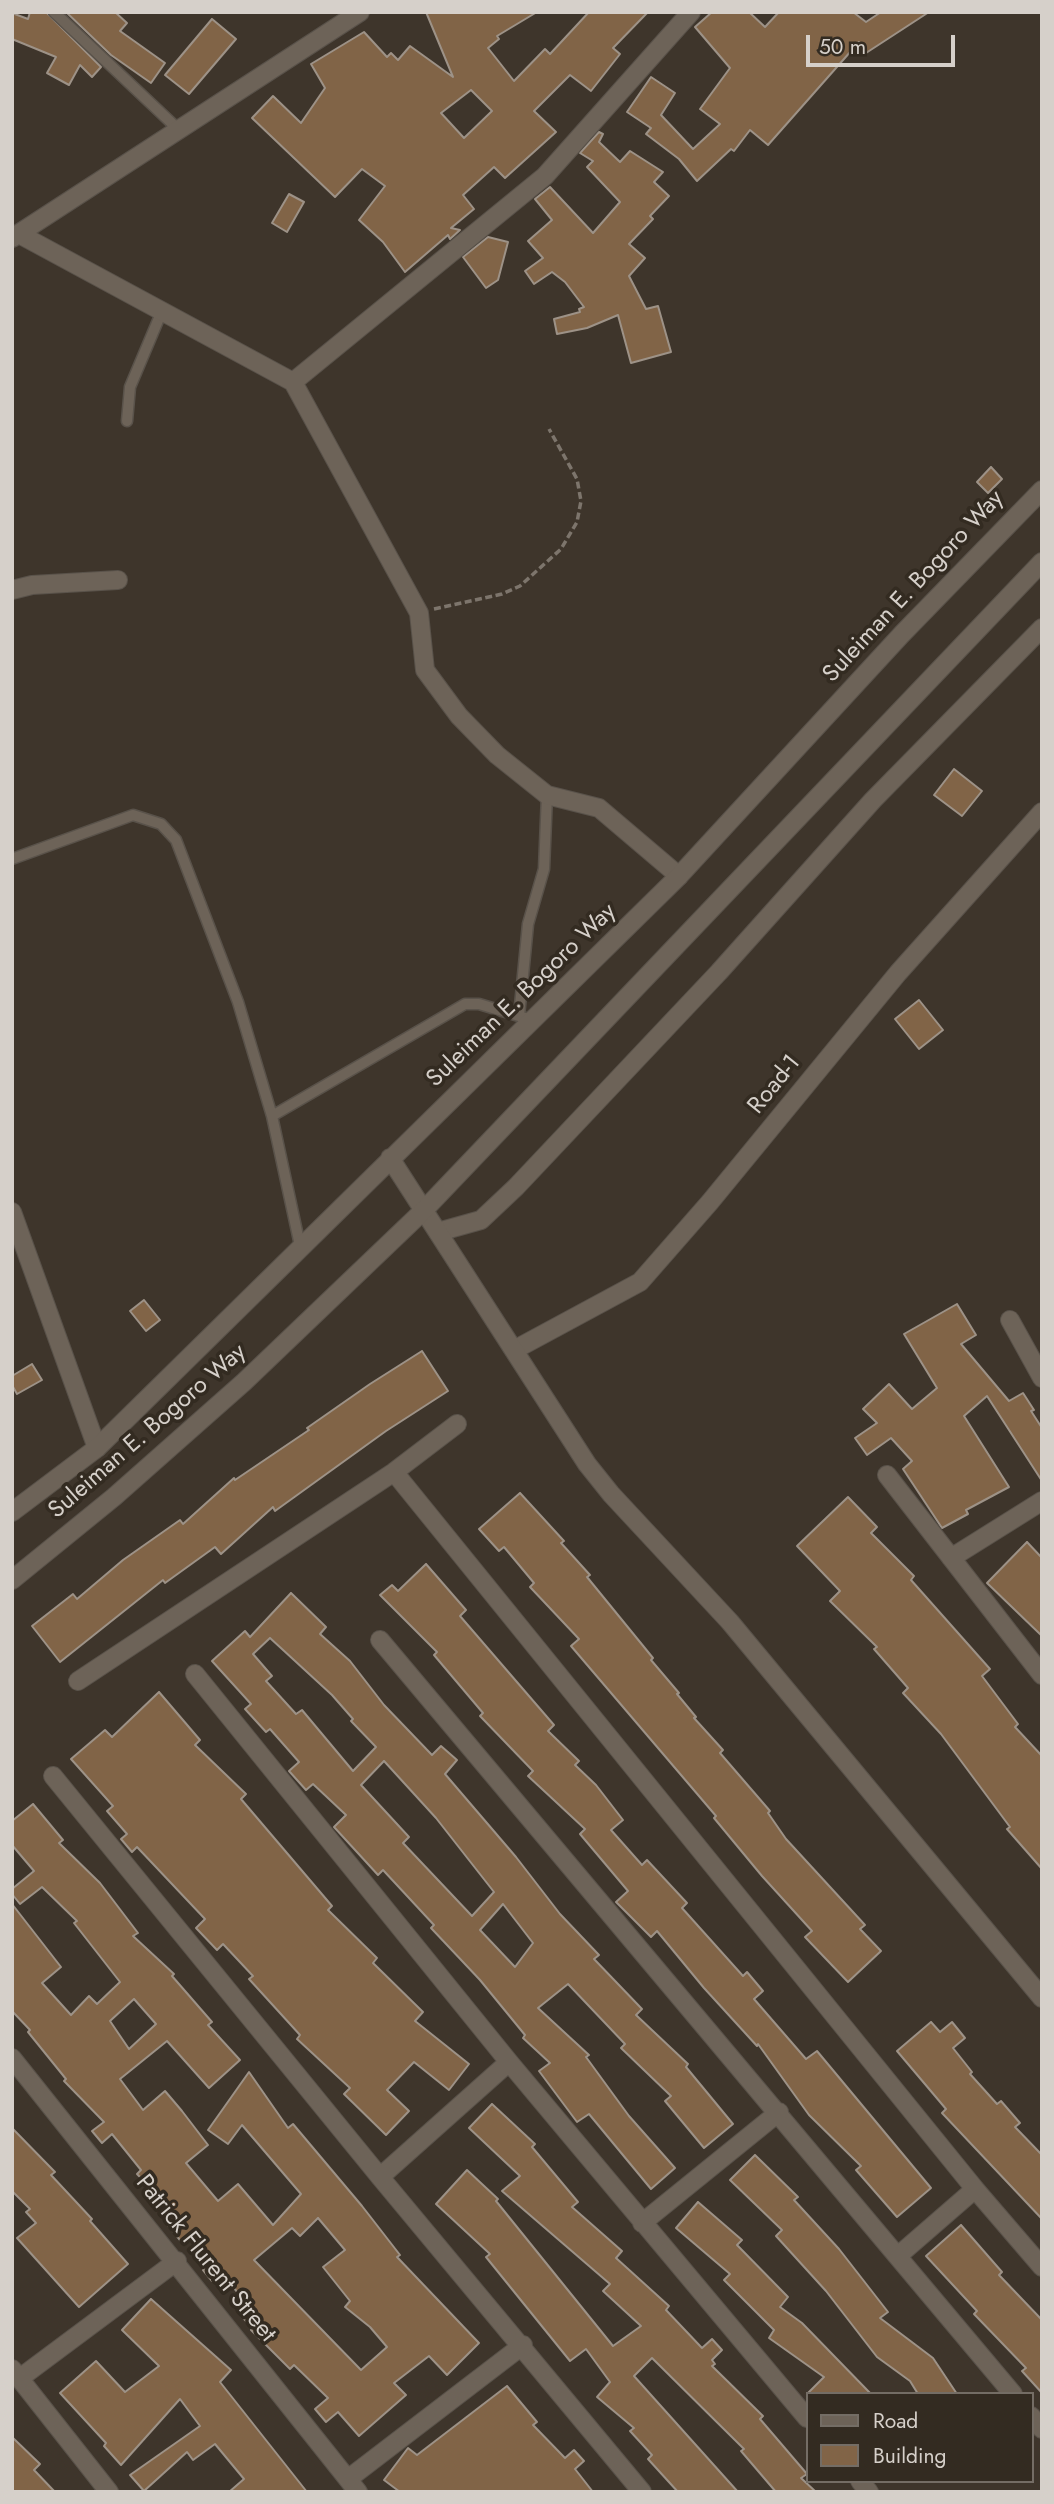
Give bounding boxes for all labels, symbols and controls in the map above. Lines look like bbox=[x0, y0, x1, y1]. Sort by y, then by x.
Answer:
scale bar bbox=[809, 21, 958, 65]
text: 50 m bbox=[819, 32, 866, 62]
street label: Suleiman E. Bogoro Way bbox=[817, 485, 1011, 689]
street label: Suleiman E. Bogoro Way bbox=[421, 898, 623, 1094]
street label: Road-1 bbox=[743, 1050, 807, 1120]
street label: Suleiman E. Bogoro Way bbox=[43, 1338, 253, 1526]
street label: Patrick Flurent Street bbox=[129, 2170, 281, 2348]
legend bbox=[806, 2392, 1033, 2483]
text: Road bbox=[873, 2406, 918, 2436]
text: Building bbox=[873, 2441, 946, 2471]

